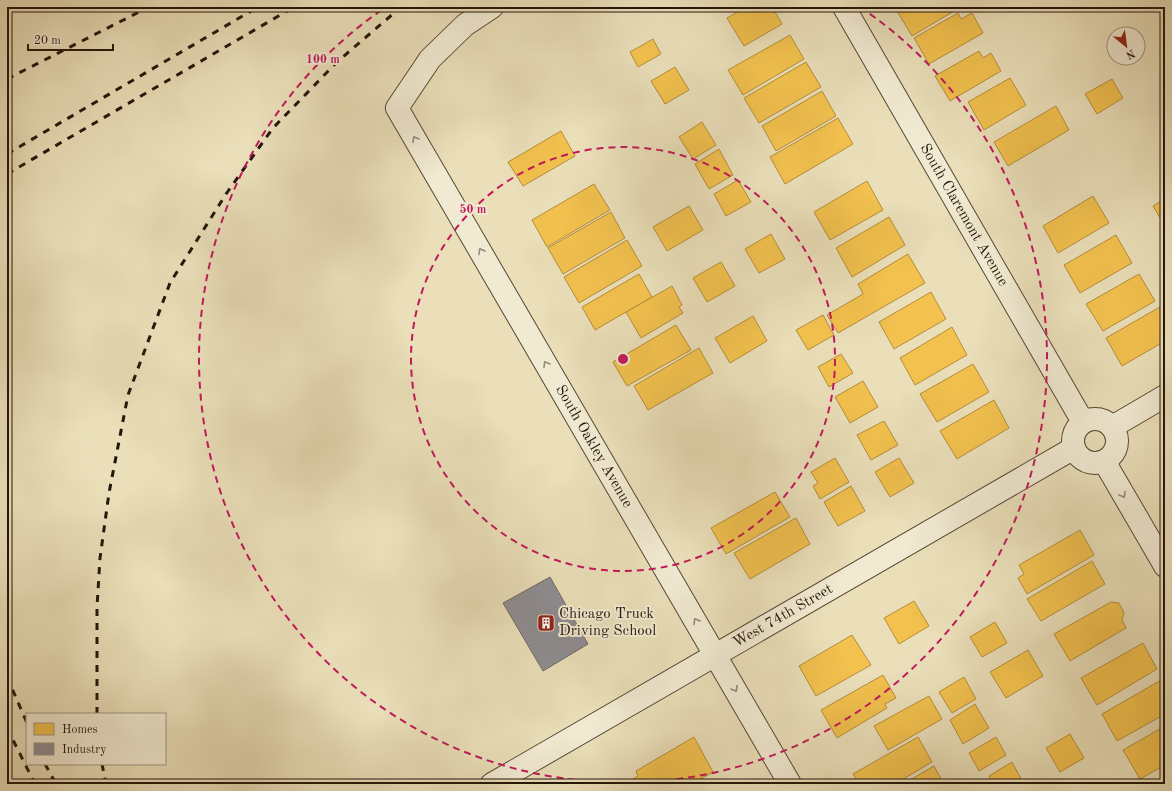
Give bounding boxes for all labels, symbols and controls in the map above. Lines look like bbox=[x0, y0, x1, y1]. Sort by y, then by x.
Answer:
scale bar bbox=[28, 26, 113, 52]
north arrow bbox=[1106, 26, 1146, 66]
text: 20 m bbox=[34, 35, 61, 47]
text: N bbox=[1123, 47, 1136, 61]
text: 100 m bbox=[306, 54, 340, 66]
one-way arrow bbox=[413, 136, 420, 143]
street label: South Claremont Avenue bbox=[917, 141, 1011, 289]
text: 50 m bbox=[460, 203, 487, 216]
one-way arrow bbox=[478, 248, 485, 255]
centre of rings bbox=[616, 352, 630, 366]
one-way arrow bbox=[543, 361, 550, 368]
street label: South Oakley Avenue bbox=[552, 383, 635, 511]
one-way arrow bbox=[1119, 491, 1126, 498]
street label: West 74th Street bbox=[731, 581, 835, 651]
place label: Chicago Truck Driving School bbox=[559, 607, 656, 639]
building icon: Chicago Truck Driving School bbox=[536, 613, 556, 633]
one-way arrow bbox=[693, 618, 700, 625]
one-way arrow bbox=[730, 685, 737, 692]
legend bbox=[26, 713, 166, 765]
text: Homes bbox=[62, 724, 98, 736]
text: Industry bbox=[62, 744, 107, 756]

